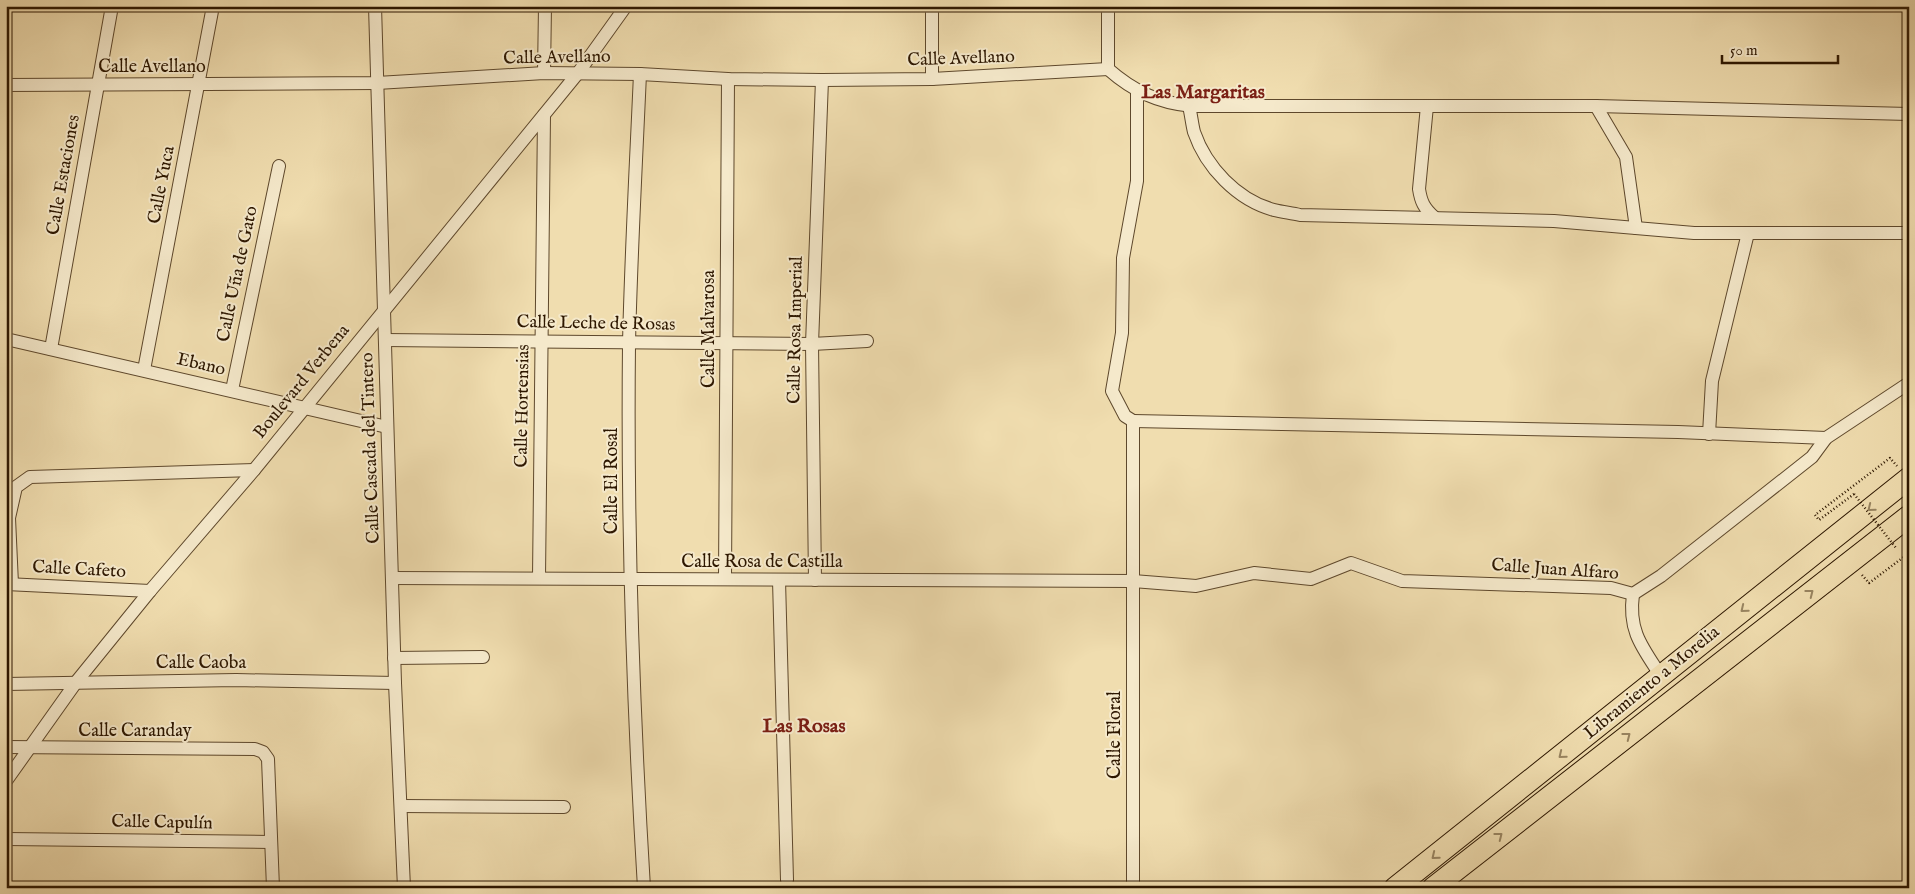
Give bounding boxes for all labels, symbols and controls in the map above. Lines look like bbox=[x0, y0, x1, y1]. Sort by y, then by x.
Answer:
scale bar bbox=[1722, 32, 1839, 64]
text: 50 m bbox=[1730, 41, 1758, 60]
street label: Calle Avellano bbox=[503, 46, 611, 70]
street label: Calle Avellano bbox=[907, 46, 1015, 72]
street label: Calle Avellano bbox=[98, 56, 206, 79]
district label: Las Margaritas bbox=[1141, 80, 1265, 105]
street label: Calle Estaciones bbox=[42, 113, 86, 237]
street label: Calle Yuca bbox=[143, 144, 181, 226]
street label: Calle Uña de Gato bbox=[212, 204, 264, 344]
street label: Calle Rosa Imperial bbox=[783, 256, 809, 404]
street label: Calle Malvarosa bbox=[698, 270, 721, 388]
street label: Calle Leche de Rosas bbox=[516, 311, 676, 337]
street label: Boulevard Verbena bbox=[249, 320, 355, 444]
street label: Calle Hortensias bbox=[510, 344, 536, 468]
street label: Ebano bbox=[174, 348, 228, 382]
street label: Calle Cascada del Tintero bbox=[356, 352, 386, 544]
street label: Calle El Rosal bbox=[601, 428, 624, 534]
one-way arrow bbox=[1867, 502, 1876, 511]
street label: Calle Rosa de Castilla bbox=[681, 551, 843, 574]
street label: Calle Juan Alfaro bbox=[1490, 554, 1620, 586]
street label: Calle Cafeto bbox=[32, 556, 127, 584]
one-way arrow bbox=[1804, 590, 1814, 599]
one-way arrow bbox=[1741, 604, 1750, 612]
street label: Libramiento a Morelia bbox=[1579, 621, 1725, 745]
street label: Calle Caoba bbox=[156, 652, 246, 675]
street label: Calle Floral bbox=[1104, 691, 1127, 779]
district label: Las Rosas bbox=[763, 714, 845, 739]
street label: Calle Caranday bbox=[78, 720, 192, 743]
one-way arrow bbox=[1621, 733, 1631, 742]
one-way arrow bbox=[1559, 749, 1568, 757]
street label: Calle Capulín bbox=[111, 811, 213, 835]
one-way arrow bbox=[1493, 834, 1502, 842]
one-way arrow bbox=[1432, 850, 1441, 858]

